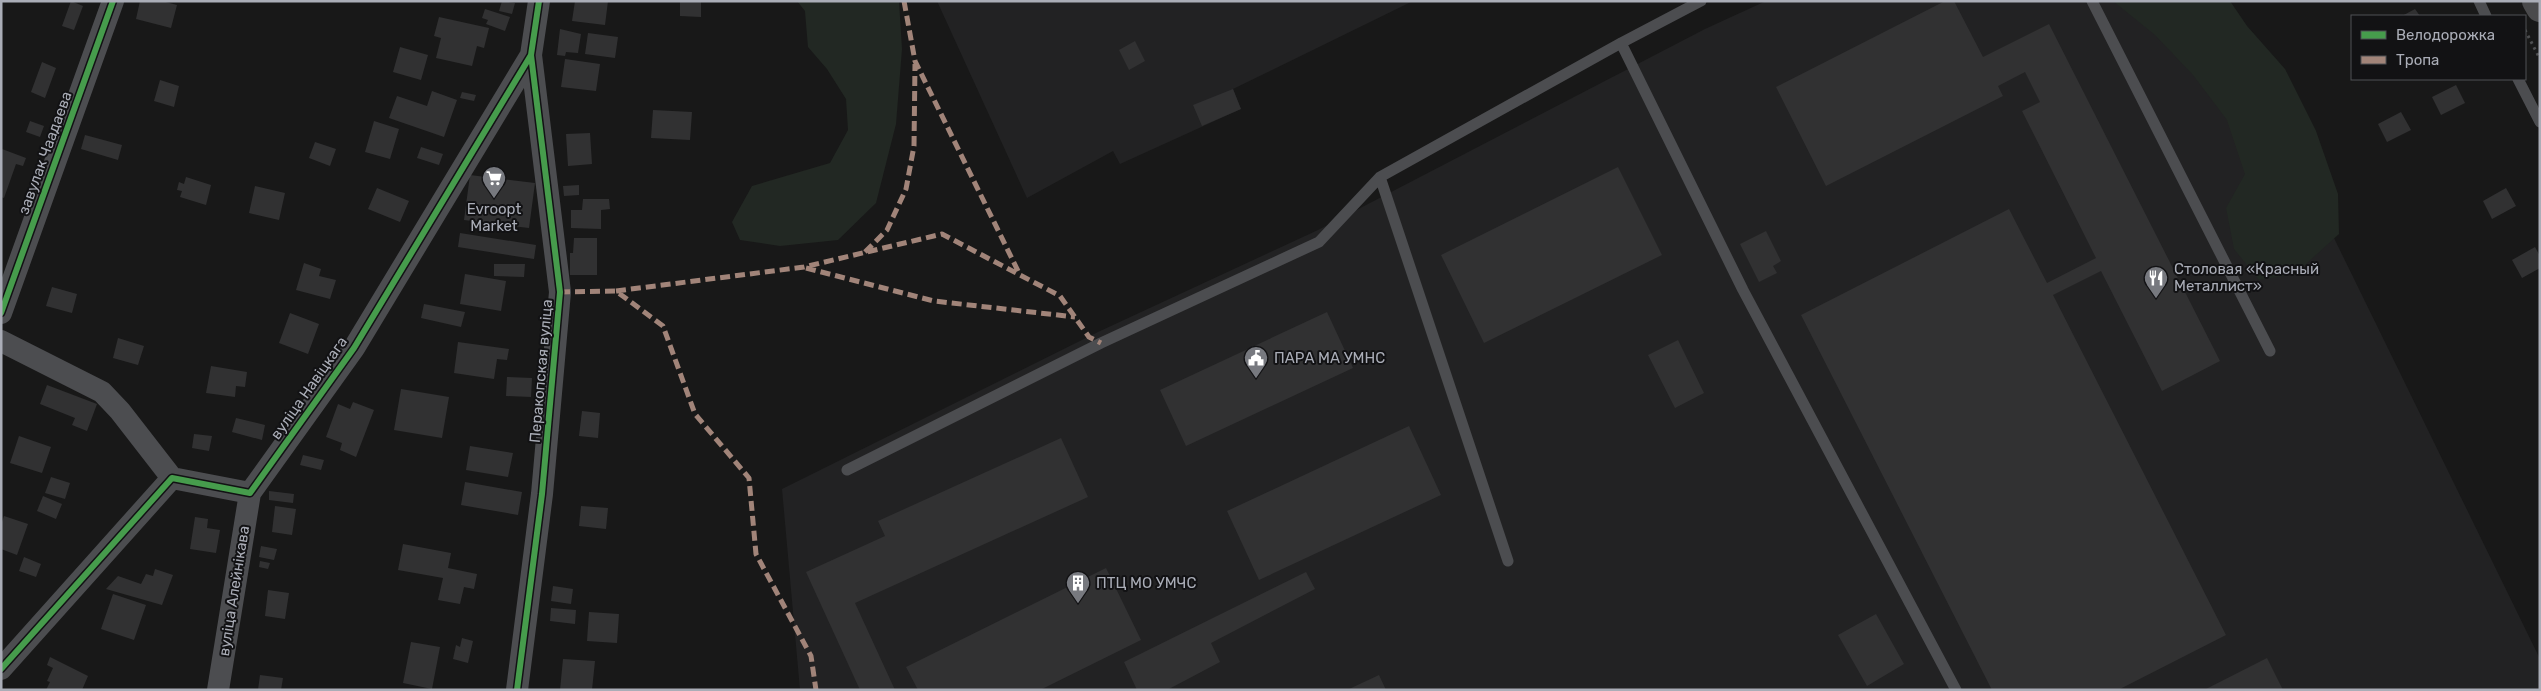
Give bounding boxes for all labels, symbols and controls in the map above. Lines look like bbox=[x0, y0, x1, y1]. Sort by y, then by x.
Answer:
legend bbox=[2351, 15, 2526, 80]
text: Велодорожка bbox=[2396, 26, 2495, 44]
text: Тропа bbox=[2396, 51, 2439, 69]
street label: завулак Чаадаева bbox=[14, 89, 76, 217]
supermarket icon: Evroopt Market bbox=[481, 165, 507, 199]
place label: Evroopt Market bbox=[467, 200, 521, 235]
place label: Столовая «Красный Металлист» bbox=[2174, 260, 2319, 295]
restaurant icon: Столовая «Красный Металлист» bbox=[2143, 265, 2169, 299]
street label: Перакопская вуліца bbox=[526, 298, 556, 444]
street label: вуліца Навіцкага bbox=[267, 333, 351, 443]
public building icon: ПАРА МА УМНС bbox=[1243, 345, 1269, 379]
place label: ПАРА МА УМНС bbox=[1274, 349, 1385, 367]
street label: вуліца Алейнікава bbox=[215, 525, 253, 657]
building icon: ПТЦ МО УМЧС bbox=[1065, 570, 1091, 604]
place label: ПТЦ МО УМЧС bbox=[1096, 574, 1196, 592]

